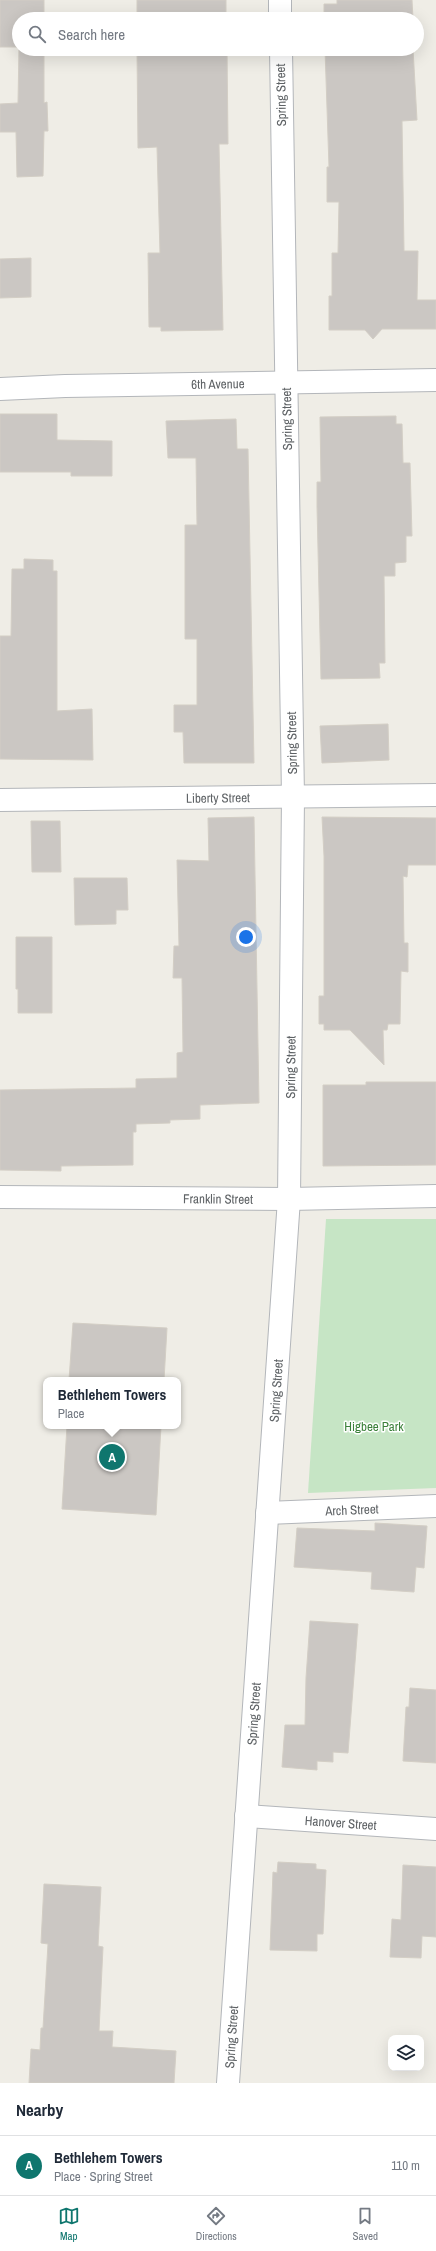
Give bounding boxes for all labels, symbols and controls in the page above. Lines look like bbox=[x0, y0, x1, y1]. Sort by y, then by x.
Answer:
search box bbox=[12, 12, 424, 56]
icon: search bbox=[26, 23, 48, 45]
text: Search here bbox=[58, 24, 125, 45]
street label: Spring Street bbox=[272, 63, 290, 127]
street label: 6th Avenue bbox=[191, 375, 245, 392]
street label: Spring Street bbox=[278, 387, 296, 451]
street label: Spring Street bbox=[283, 711, 301, 775]
street label: Liberty Street bbox=[186, 789, 250, 806]
your location bbox=[236, 927, 256, 947]
street label: Spring Street bbox=[281, 1036, 299, 1099]
street label: Franklin Street bbox=[183, 1190, 253, 1207]
street label: Spring Street bbox=[265, 1359, 286, 1423]
popup bbox=[43, 1377, 181, 1429]
text: Bethlehem Towers bbox=[58, 1384, 166, 1405]
text: Place bbox=[58, 1405, 84, 1422]
park label: Higbee Park bbox=[344, 1418, 404, 1435]
pin: A bbox=[99, 1442, 125, 1472]
street label: Arch Street bbox=[324, 1500, 379, 1519]
street label: Spring Street bbox=[243, 1682, 264, 1746]
street label: Hanover Street bbox=[304, 1812, 377, 1833]
street label: Spring Street bbox=[221, 2005, 242, 2069]
map controls bbox=[388, 2035, 424, 2071]
button: layers bbox=[388, 2035, 424, 2071]
text: Nearby bbox=[16, 2098, 63, 2121]
text: Bethlehem Towers bbox=[54, 2147, 162, 2168]
text: A bbox=[25, 2157, 33, 2174]
text: 110 m bbox=[391, 2157, 420, 2174]
text: Place · Spring Street bbox=[54, 2168, 152, 2185]
tab: Map bbox=[58, 2205, 80, 2243]
tab: Directions bbox=[196, 2205, 237, 2243]
tab: Saved bbox=[353, 2205, 378, 2243]

